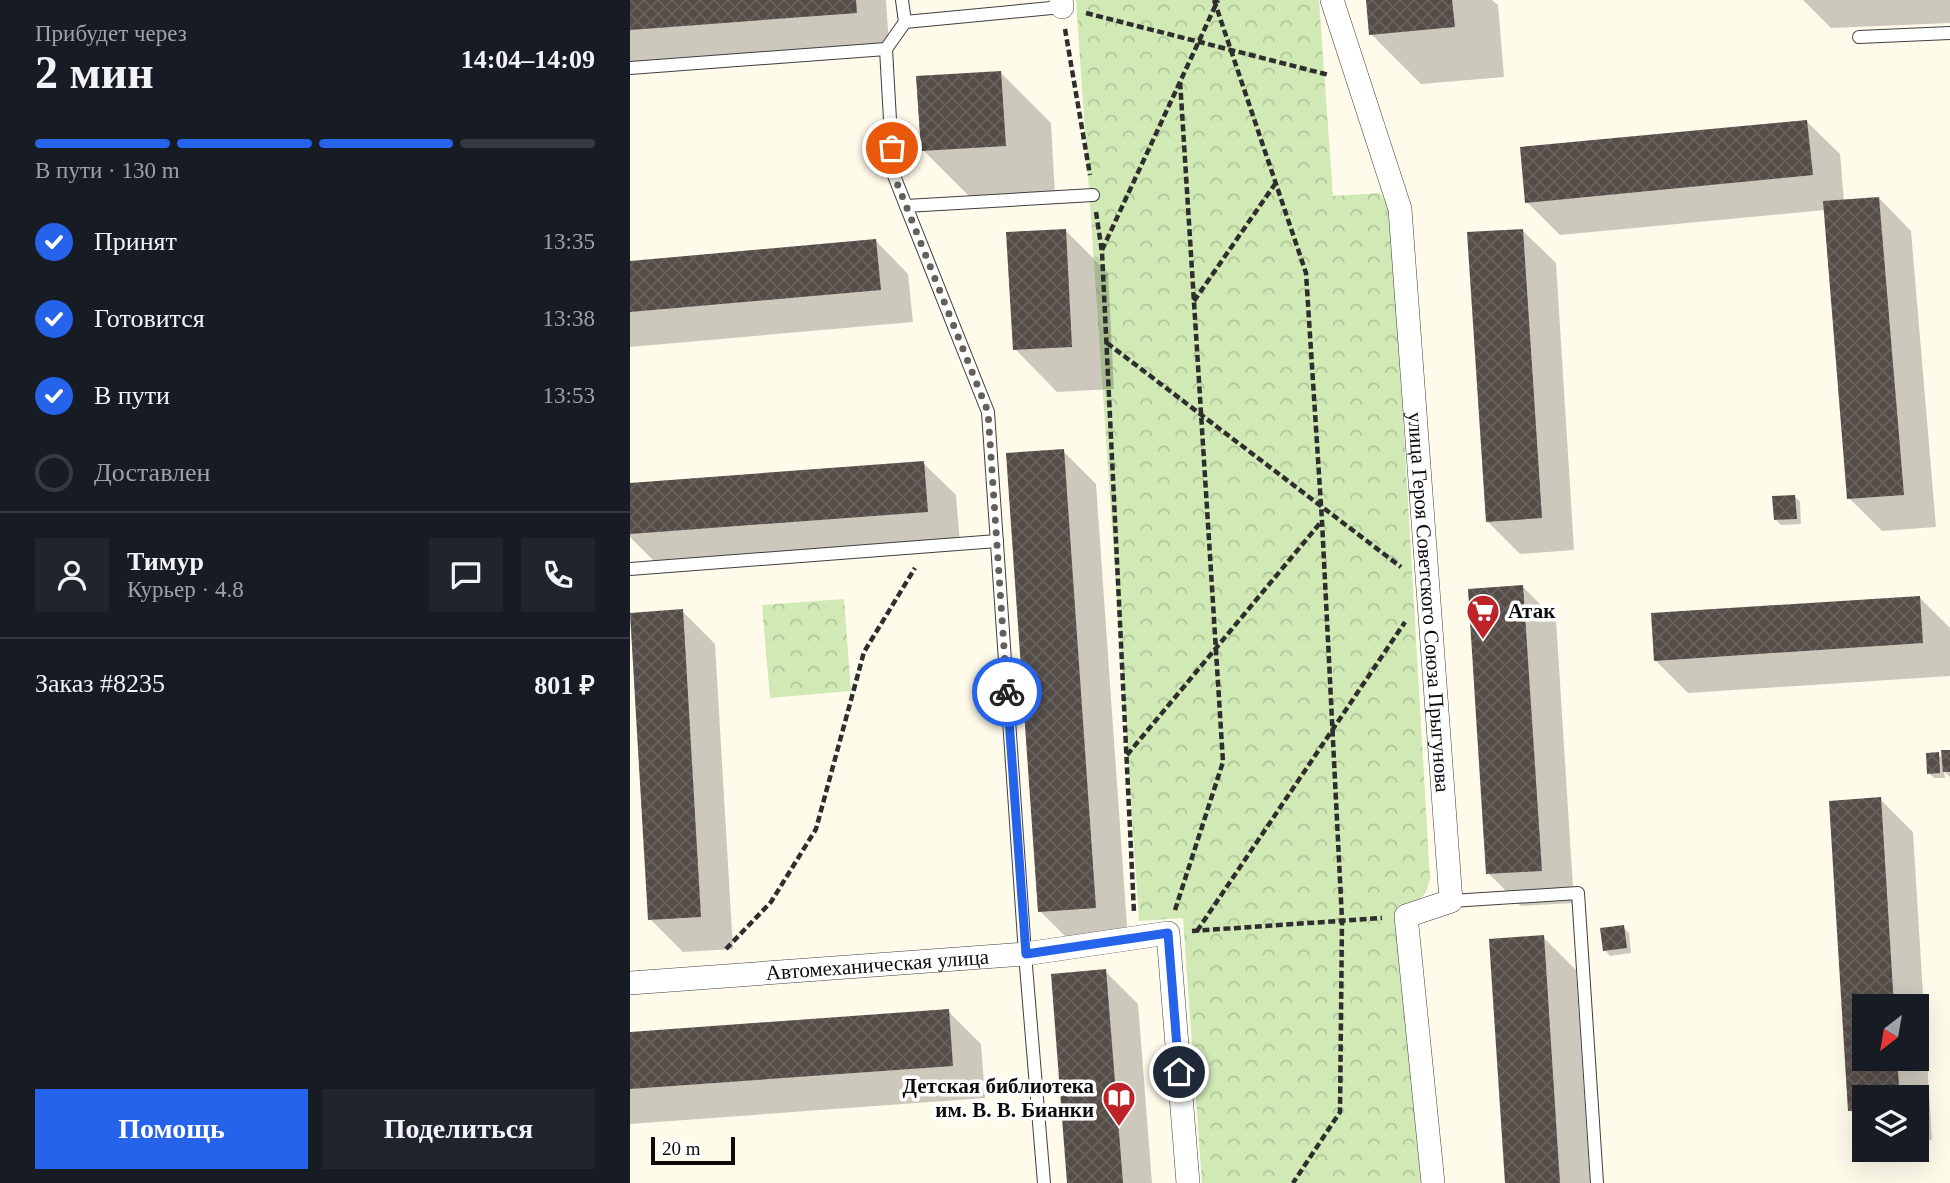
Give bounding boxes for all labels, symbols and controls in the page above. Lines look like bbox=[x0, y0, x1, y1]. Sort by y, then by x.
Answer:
text: Прибудет через bbox=[35, 21, 187, 46]
text: 14:04–14:09 bbox=[461, 45, 595, 74]
text: 2 мин bbox=[35, 47, 154, 98]
pin bbox=[862, 118, 922, 178]
icon: bag bbox=[873, 129, 911, 167]
text: В пути · 130 m bbox=[35, 158, 180, 183]
icon: check bbox=[35, 223, 73, 261]
text: Принят bbox=[94, 227, 177, 256]
text: 13:35 bbox=[543, 229, 595, 254]
icon: check bbox=[35, 300, 73, 338]
text: Готовится bbox=[94, 304, 205, 333]
text: 13:38 bbox=[543, 306, 595, 331]
icon: check bbox=[35, 377, 73, 415]
text: В пути bbox=[94, 381, 170, 410]
text: 13:53 bbox=[543, 383, 595, 408]
street label: улица Героя Советского Союза Прыгунова bbox=[1403, 411, 1455, 794]
text: Доставлен bbox=[94, 458, 211, 487]
button: person bbox=[35, 538, 109, 612]
button: chat bbox=[429, 538, 503, 612]
button: phone bbox=[521, 538, 595, 612]
text: Тимур bbox=[127, 547, 204, 576]
text: Курьер · 4.8 bbox=[127, 577, 244, 602]
supermarket icon: Атак bbox=[1464, 592, 1502, 641]
place label: Атак bbox=[1508, 599, 1556, 623]
courier bbox=[972, 657, 1042, 727]
text: Заказ #8235 bbox=[35, 669, 165, 698]
text: 801 ₽ bbox=[534, 671, 595, 700]
icon: bike bbox=[988, 673, 1026, 711]
street label: Автомеханическая улица bbox=[765, 945, 990, 985]
north arrow bbox=[1852, 994, 1928, 1071]
map controls bbox=[1852, 994, 1929, 1162]
pin bbox=[1149, 1042, 1209, 1102]
icon: home bbox=[1160, 1053, 1198, 1091]
place label: Детская библиотека им. В. В. Бианки bbox=[903, 1074, 1094, 1122]
library icon: Детская библиотека им. В. В. Бианки bbox=[1100, 1079, 1138, 1128]
button: layers bbox=[1852, 1085, 1929, 1162]
button: Помощь bbox=[35, 1089, 308, 1169]
button: Поделиться bbox=[322, 1089, 595, 1169]
scale bar bbox=[651, 1134, 735, 1166]
text: 20 m bbox=[662, 1138, 701, 1159]

